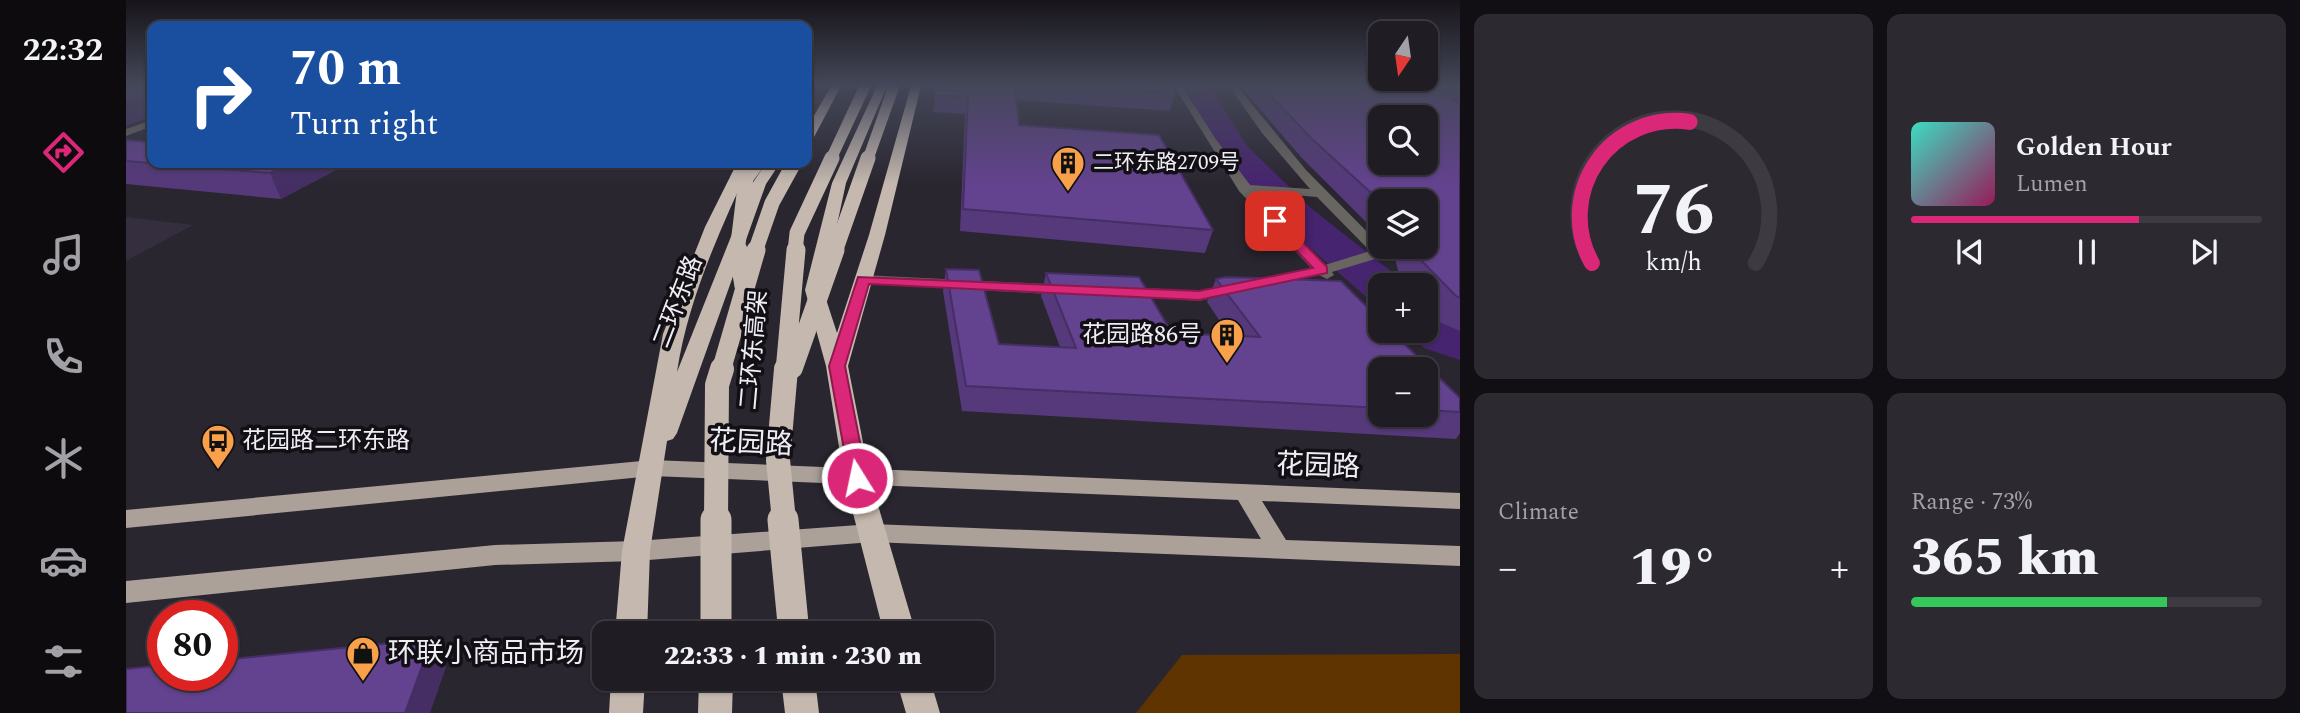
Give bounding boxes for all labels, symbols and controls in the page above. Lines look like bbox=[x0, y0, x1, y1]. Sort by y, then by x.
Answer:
north arrow bbox=[1368, 21, 1438, 91]
map controls bbox=[1368, 21, 1438, 427]
text: 22:32 bbox=[23, 26, 103, 75]
text: 70 m bbox=[290, 32, 401, 107]
icon: right bbox=[175, 49, 266, 140]
text: Turn right bbox=[290, 100, 438, 149]
button: search bbox=[1368, 105, 1438, 175]
text: Golden Hour bbox=[2016, 127, 2172, 167]
icon: directions bbox=[39, 128, 88, 177]
building icon: 二环东路2709号 bbox=[1049, 144, 1087, 193]
place label: 二环东路2709号 bbox=[1093, 147, 1240, 179]
text: 76 bbox=[1633, 156, 1714, 267]
text: Lumen bbox=[2016, 167, 2088, 202]
button: layers bbox=[1368, 189, 1438, 259]
pin bbox=[1245, 191, 1305, 251]
icon: arrive bbox=[1256, 202, 1294, 240]
icon: music bbox=[39, 230, 88, 279]
icon: previous bbox=[1951, 233, 1989, 271]
icon: pause bbox=[2068, 233, 2106, 271]
icon: next bbox=[2185, 233, 2223, 271]
text: km/h bbox=[1645, 244, 1702, 282]
street label: 二环东路 bbox=[644, 251, 712, 353]
button: + bbox=[1368, 273, 1438, 343]
street label: 二环东高架 bbox=[731, 289, 777, 411]
building icon: 花园路86号 bbox=[1208, 316, 1246, 365]
place label: 花园路86号 bbox=[1082, 317, 1202, 353]
icon: phone bbox=[39, 332, 88, 381]
button: − bbox=[1368, 357, 1438, 427]
street label: 花园路 bbox=[708, 419, 794, 467]
bus stop icon: 花园路二环东路 bbox=[199, 422, 237, 471]
place label: 花园路二环东路 bbox=[242, 423, 410, 459]
icon: climate bbox=[39, 434, 88, 483]
position arrow bbox=[820, 441, 894, 515]
street label: 花园路 bbox=[1275, 443, 1361, 489]
text: Range · 73% bbox=[1911, 485, 2032, 520]
text: Climate bbox=[1498, 495, 1579, 530]
text: 365 km bbox=[1911, 519, 2099, 598]
text: 19° bbox=[1629, 529, 1718, 608]
icon: car bbox=[39, 536, 88, 585]
text: − bbox=[1498, 540, 1517, 598]
text: + bbox=[1830, 540, 1849, 598]
speed limit sign: 80 bbox=[147, 600, 238, 691]
place label: 环联小商品市场 bbox=[388, 632, 584, 675]
shop icon: 环联小商品市场 bbox=[344, 634, 382, 683]
text: 22:33 · 1 min · 230 m bbox=[664, 636, 922, 676]
icon: filters bbox=[39, 637, 88, 686]

